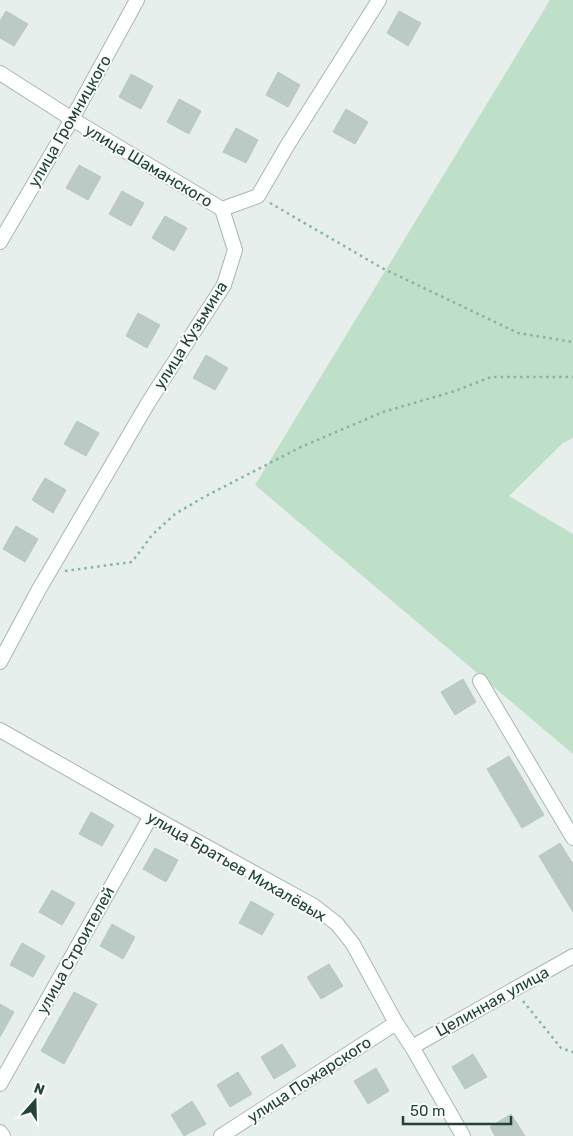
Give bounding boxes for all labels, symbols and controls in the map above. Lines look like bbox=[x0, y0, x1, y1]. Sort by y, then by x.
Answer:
street label: улица Громницкого bbox=[24, 52, 115, 191]
street label: улица Шаманского bbox=[81, 120, 216, 211]
street label: улица Кузьмина bbox=[150, 278, 231, 393]
street label: улица Братьев Михалёвых bbox=[144, 807, 330, 926]
street label: улица Строителей bbox=[33, 883, 118, 1017]
street label: Целинная улица bbox=[432, 962, 552, 1040]
street label: улица Пожарского bbox=[244, 1032, 375, 1127]
north arrow bbox=[10, 1076, 60, 1126]
text: N bbox=[32, 1080, 47, 1099]
scale bar bbox=[403, 1094, 510, 1126]
text: 50 m bbox=[410, 1102, 445, 1120]

